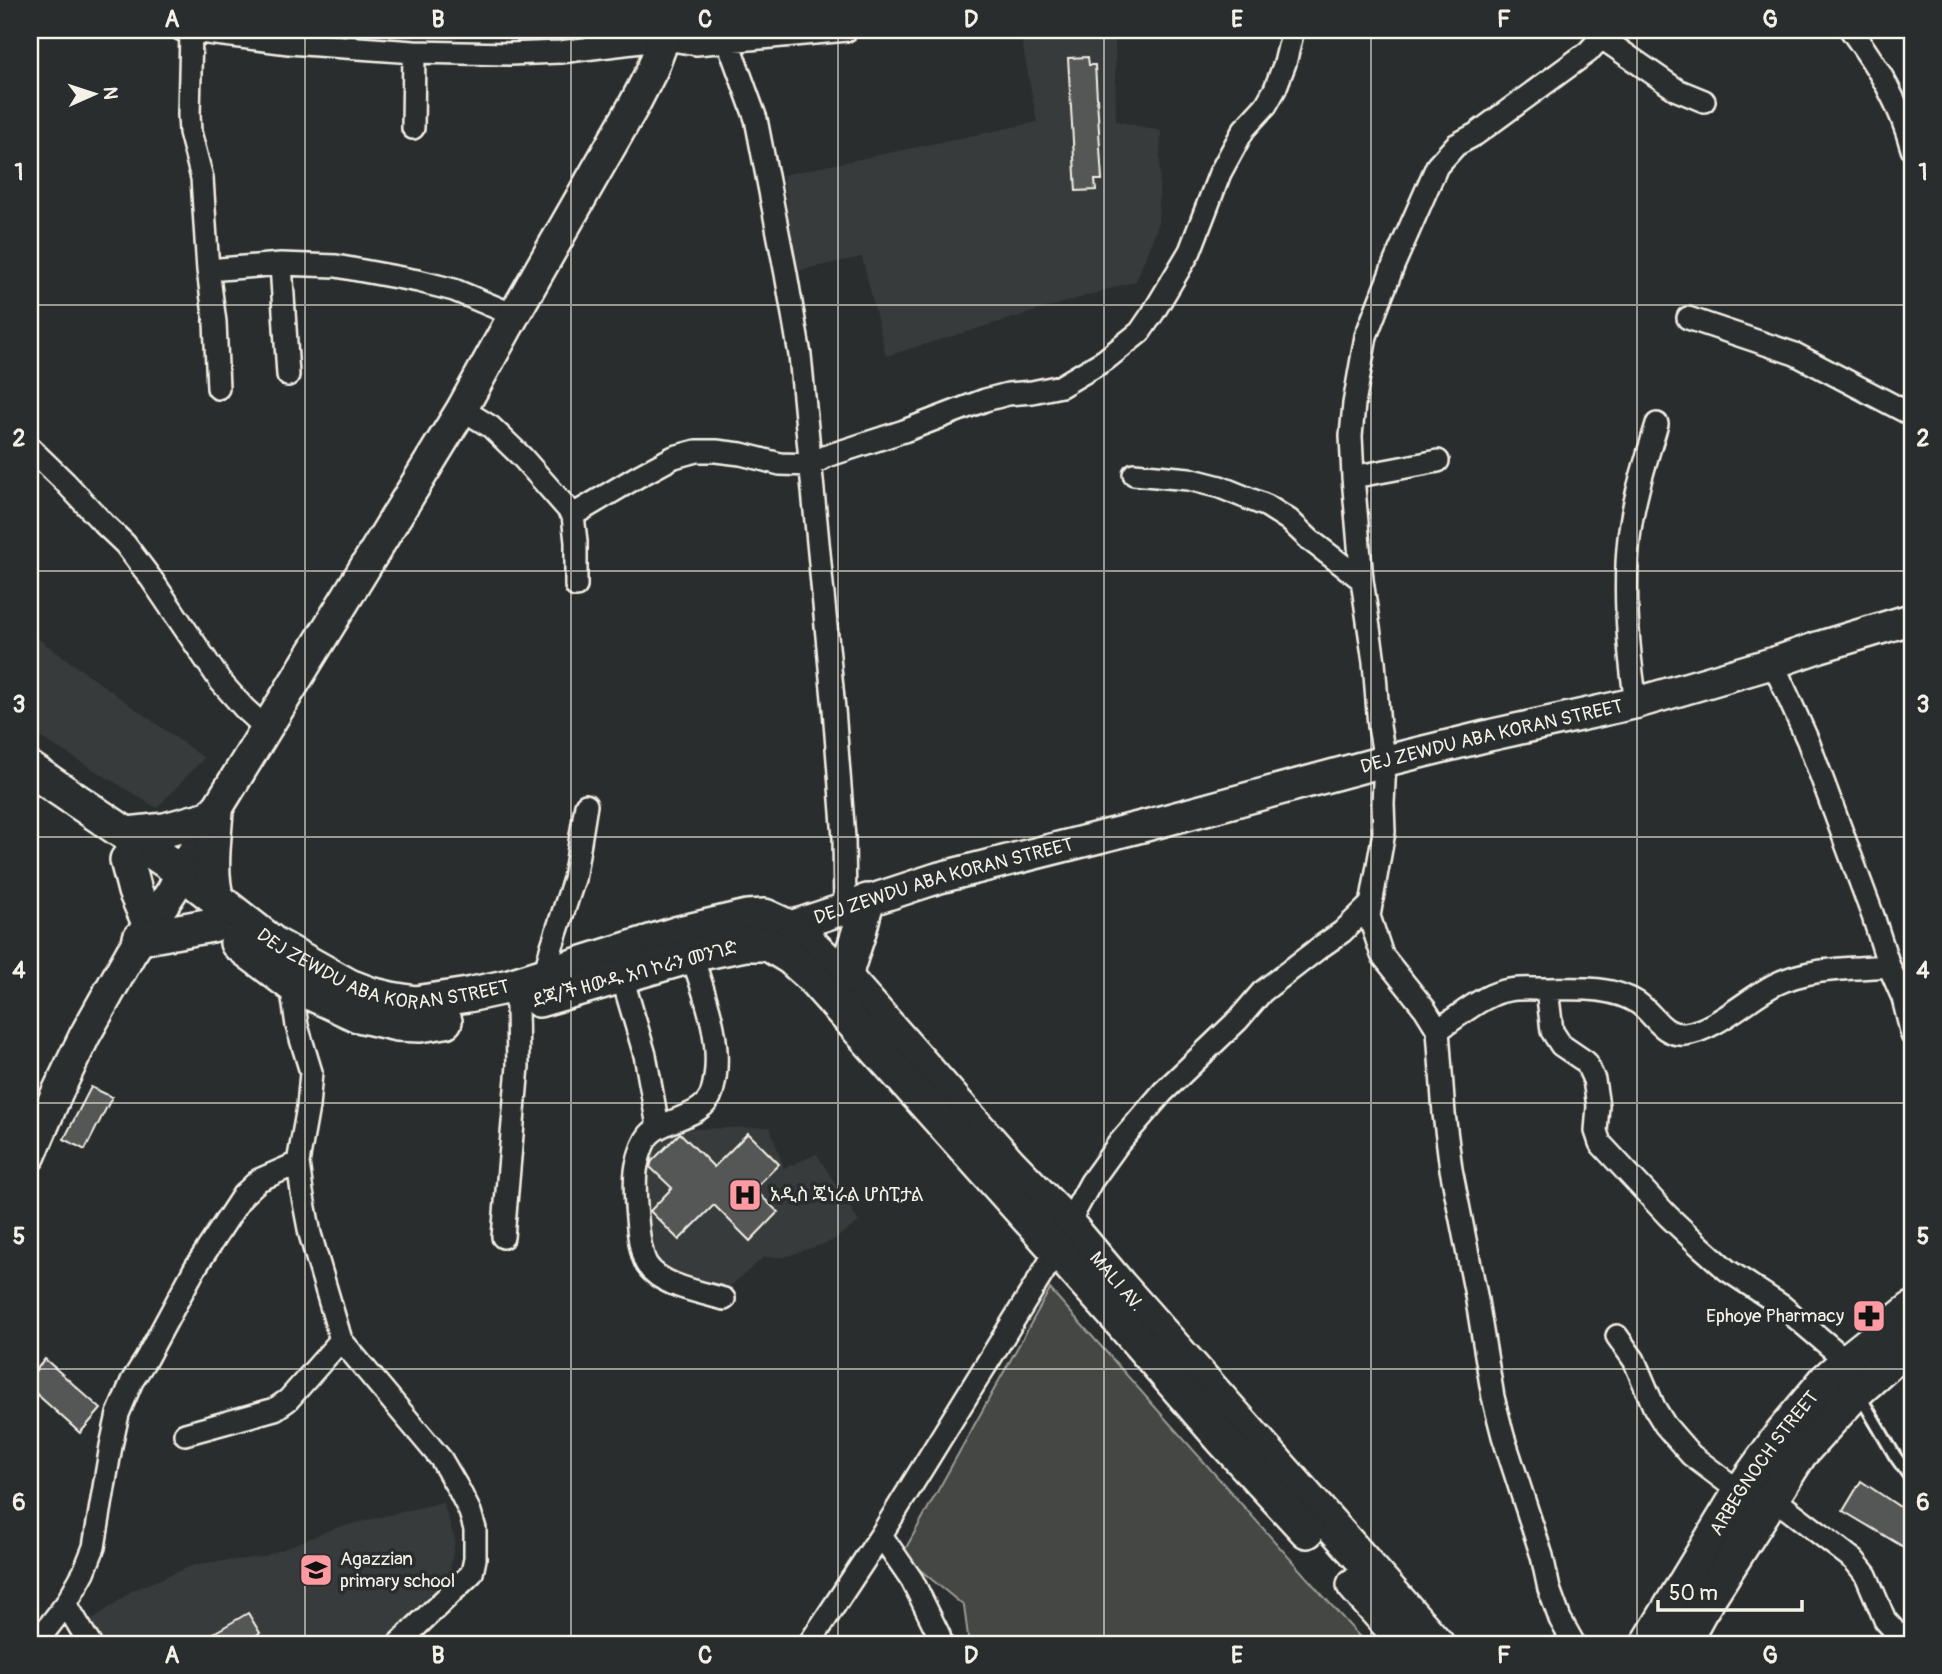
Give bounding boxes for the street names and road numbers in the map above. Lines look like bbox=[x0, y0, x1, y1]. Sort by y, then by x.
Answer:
street label: DEJ ZEWDU ABA KORAN STREET bbox=[1358, 694, 1625, 779]
street label: DEJ ZEWDU ABA KORAN STREET bbox=[811, 832, 1076, 930]
street label: DEJ ZEWDU ABA KORAN STREET bbox=[252, 923, 512, 1015]
street label: ደጃ/ች ዘውዱ አባ ኮራን መንገድ bbox=[530, 935, 741, 1013]
street label: MALI AV. bbox=[1084, 1247, 1149, 1316]
street label: ARBEGNOCH STREET bbox=[1704, 1386, 1824, 1540]

